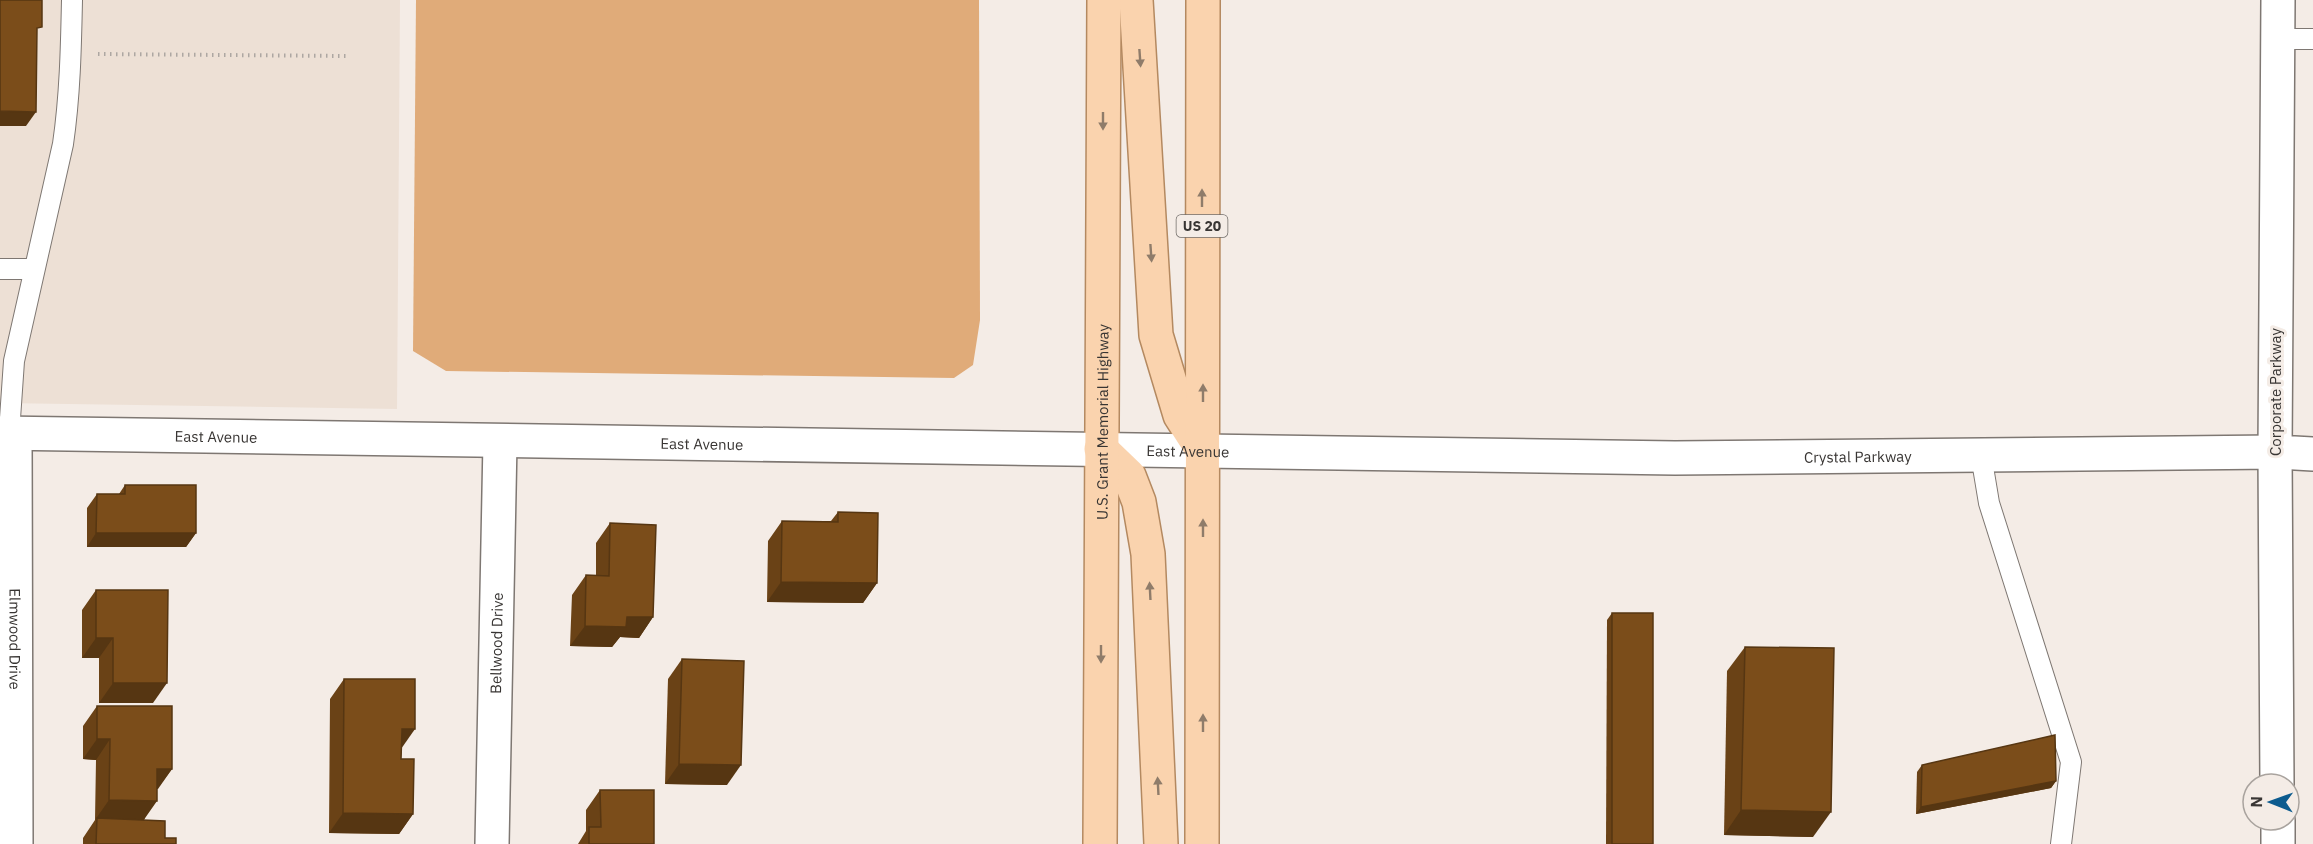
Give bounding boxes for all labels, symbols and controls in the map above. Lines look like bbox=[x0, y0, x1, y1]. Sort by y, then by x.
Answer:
one-way arrow bbox=[1135, 49, 1144, 68]
one-way arrow bbox=[1098, 112, 1108, 131]
one-way arrow bbox=[1197, 188, 1207, 207]
road number: US 20 bbox=[1176, 215, 1228, 237]
one-way arrow bbox=[1147, 244, 1156, 263]
street label: U.S. Grant Memorial Highway bbox=[1092, 323, 1112, 520]
street label: Corporate Parkway bbox=[2266, 328, 2285, 456]
one-way arrow bbox=[1198, 383, 1208, 402]
street label: East Avenue bbox=[174, 426, 258, 446]
street label: East Avenue bbox=[660, 433, 744, 454]
street label: East Avenue bbox=[1146, 441, 1229, 461]
street label: Crystal Parkway bbox=[1804, 446, 1912, 466]
one-way arrow bbox=[1198, 518, 1208, 537]
one-way arrow bbox=[1145, 581, 1154, 600]
street label: Elmwood Drive bbox=[6, 588, 25, 690]
street label: Bellwood Drive bbox=[485, 592, 507, 694]
one-way arrow bbox=[1096, 645, 1106, 664]
one-way arrow bbox=[1198, 713, 1208, 732]
north arrow bbox=[2241, 772, 2301, 832]
one-way arrow bbox=[1154, 776, 1163, 795]
text: N bbox=[2246, 796, 2266, 808]

